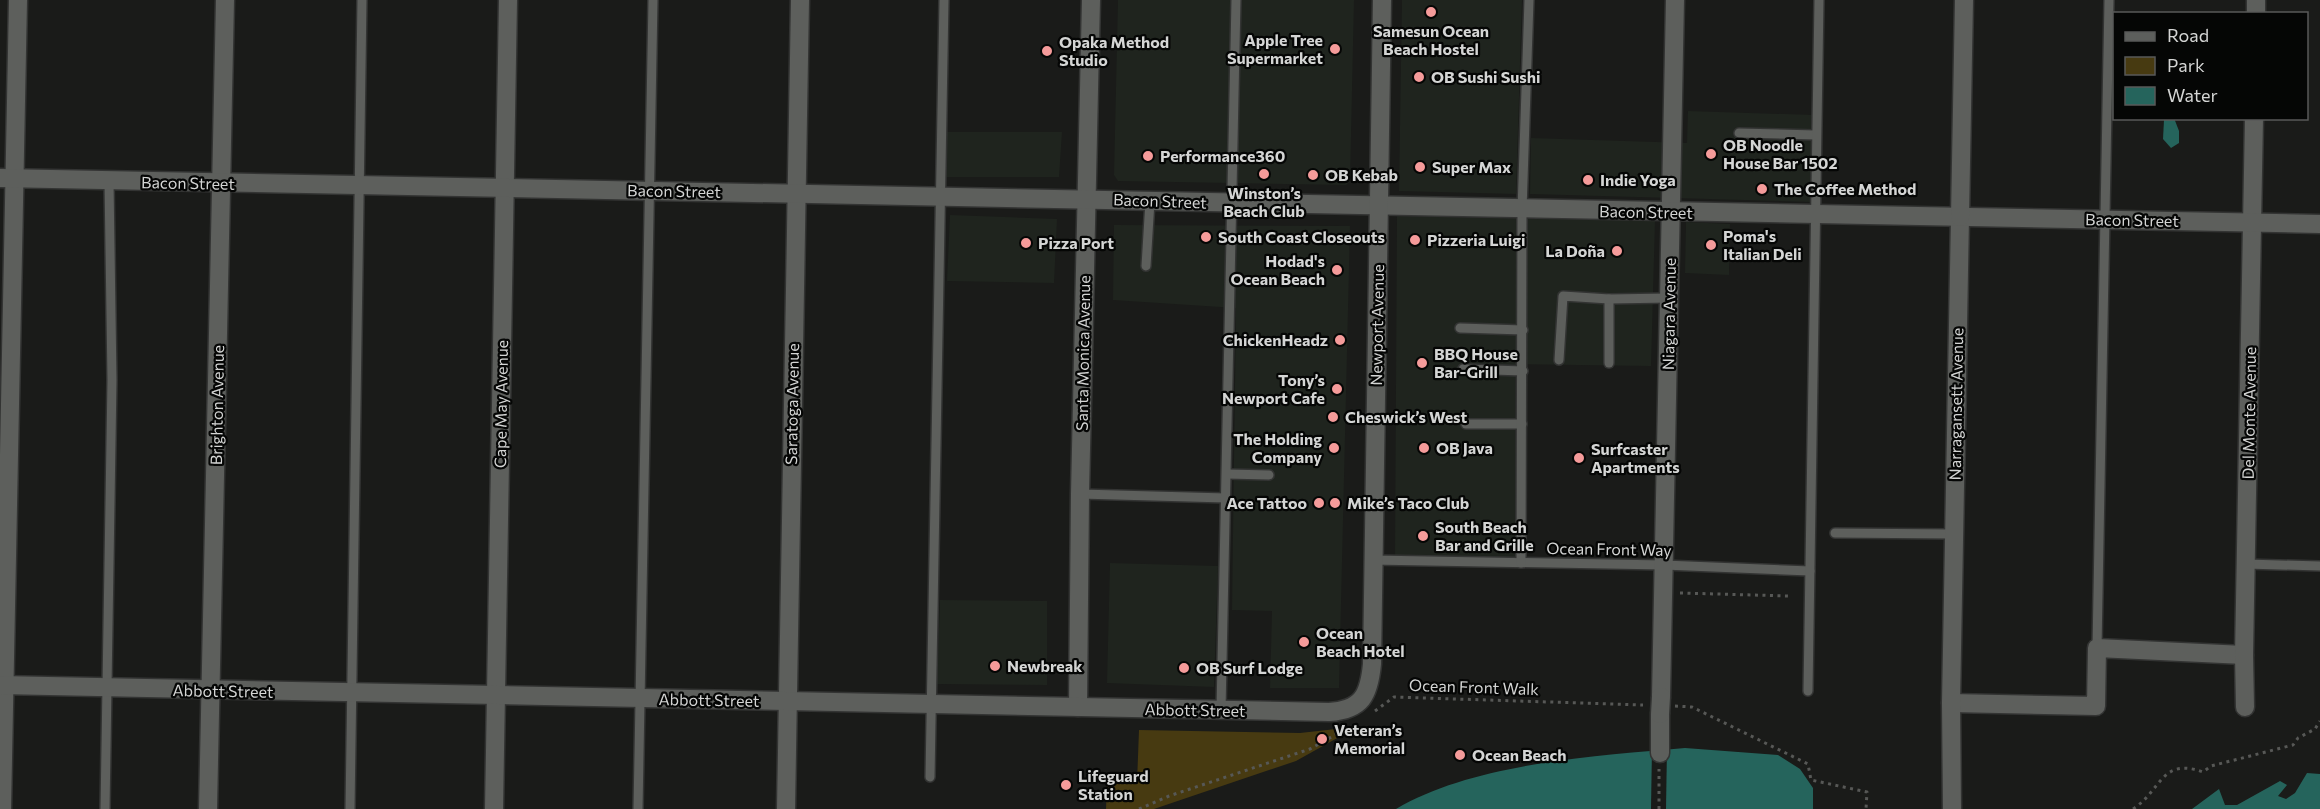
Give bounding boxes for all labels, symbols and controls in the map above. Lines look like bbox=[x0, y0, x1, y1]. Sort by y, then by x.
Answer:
marker: Samesun Ocean Beach Hostel bbox=[1424, 5, 1438, 19]
legend bbox=[2113, 12, 2308, 120]
place label: Samesun Ocean Beach Hostel bbox=[1373, 21, 1489, 58]
text: Road bbox=[2167, 24, 2209, 46]
place label: Apple Tree Supermarket bbox=[1227, 30, 1323, 67]
place label: Opaka Method Studio bbox=[1059, 32, 1169, 69]
marker: Apple Tree Supermarket bbox=[1328, 42, 1342, 56]
marker: Opaka Method Studio bbox=[1040, 44, 1054, 58]
text: Park bbox=[2167, 54, 2205, 76]
place label: OB Sushi Sushi bbox=[1431, 67, 1541, 86]
marker: OB Sushi Sushi bbox=[1412, 70, 1426, 84]
text: Water bbox=[2167, 84, 2218, 106]
place label: OB Noodle House Bar 1502 bbox=[1723, 135, 1838, 172]
place label: Performance360 bbox=[1160, 146, 1285, 165]
marker: OB Noodle House Bar 1502 bbox=[1704, 147, 1718, 161]
marker: Performance360 bbox=[1141, 149, 1155, 163]
place label: Super Max bbox=[1432, 157, 1511, 176]
marker: Super Max bbox=[1413, 160, 1427, 174]
place label: OB Kebab bbox=[1325, 165, 1398, 184]
marker: Winston’s Beach Club bbox=[1257, 167, 1271, 181]
marker: OB Kebab bbox=[1306, 168, 1320, 182]
place label: Indie Yoga bbox=[1600, 170, 1676, 189]
street label: Bacon Street bbox=[141, 172, 235, 193]
marker: Indie Yoga bbox=[1581, 173, 1595, 187]
place label: The Coffee Method bbox=[1774, 179, 1916, 198]
street label: Bacon Street bbox=[627, 180, 721, 201]
marker: The Coffee Method bbox=[1755, 182, 1769, 196]
place label: Winston’s Beach Club bbox=[1223, 183, 1305, 220]
street label: Bacon Street bbox=[1113, 189, 1208, 212]
street label: Bacon Street bbox=[1599, 201, 1693, 222]
street label: Bacon Street bbox=[2085, 209, 2179, 230]
place label: Poma's Italian Deli bbox=[1723, 226, 1802, 263]
place label: South Coast Closeouts bbox=[1218, 227, 1385, 246]
marker: South Coast Closeouts bbox=[1199, 230, 1213, 244]
place label: Pizzeria Luigi bbox=[1427, 230, 1525, 249]
place label: Pizza Port bbox=[1038, 233, 1114, 252]
marker: Pizzeria Luigi bbox=[1408, 233, 1422, 247]
marker: Pizza Port bbox=[1019, 236, 1033, 250]
marker: Poma's Italian Deli bbox=[1704, 238, 1718, 252]
place label: La Doña bbox=[1545, 241, 1605, 260]
marker: La Doña bbox=[1610, 244, 1624, 258]
place label: Hodad's Ocean Beach bbox=[1231, 251, 1325, 288]
street label: Niagara Avenue bbox=[1658, 258, 1679, 370]
marker: Hodad's Ocean Beach bbox=[1330, 263, 1344, 277]
street label: Newport Avenue bbox=[1366, 264, 1387, 386]
street label: Santa Monica Avenue bbox=[1072, 275, 1093, 431]
street label: Narragansett Avenue bbox=[1945, 328, 1966, 480]
place label: ChickenHeadz bbox=[1223, 330, 1328, 349]
marker: ChickenHeadz bbox=[1333, 333, 1347, 347]
street label: Cape May Avenue bbox=[490, 340, 511, 468]
street label: Saratoga Avenue bbox=[781, 343, 802, 465]
place label: BBQ House Bar-Grill bbox=[1434, 344, 1518, 381]
street label: Brighton Avenue bbox=[206, 345, 227, 465]
street label: Del Monte Avenue bbox=[2238, 347, 2259, 479]
marker: BBQ House Bar-Grill bbox=[1415, 356, 1429, 370]
place label: Tony’s Newport Cafe bbox=[1222, 370, 1325, 407]
marker: Tony’s Newport Cafe bbox=[1330, 382, 1344, 396]
place label: Cheswick’s West bbox=[1345, 407, 1467, 426]
marker: Cheswick’s West bbox=[1326, 410, 1340, 424]
place label: The Holding Company bbox=[1233, 429, 1322, 466]
place label: OB Java bbox=[1436, 438, 1493, 457]
place label: Surfcaster Apartments bbox=[1591, 439, 1680, 476]
marker: The Holding Company bbox=[1327, 441, 1341, 455]
marker: OB Java bbox=[1417, 441, 1431, 455]
marker: Surfcaster Apartments bbox=[1572, 451, 1586, 465]
place label: Ace Tattoo bbox=[1226, 493, 1307, 512]
place label: Mike’s Taco Club bbox=[1347, 493, 1469, 512]
marker: Ace Tattoo bbox=[1312, 496, 1326, 510]
marker: Mike’s Taco Club bbox=[1328, 496, 1342, 510]
place label: South Beach Bar and Grille bbox=[1435, 517, 1534, 554]
marker: South Beach Bar and Grille bbox=[1416, 529, 1430, 543]
street label: Ocean Front Way bbox=[1546, 538, 1672, 559]
place label: Ocean Beach Hotel bbox=[1316, 623, 1405, 660]
marker: Ocean Beach Hotel bbox=[1297, 635, 1311, 649]
place label: Newbreak bbox=[1007, 656, 1083, 675]
place label: OB Surf Lodge bbox=[1196, 658, 1303, 677]
marker: Newbreak bbox=[988, 659, 1002, 673]
marker: OB Surf Lodge bbox=[1177, 661, 1191, 675]
street label: Ocean Front Walk bbox=[1409, 675, 1540, 698]
street label: Abbott Street bbox=[172, 680, 274, 701]
street label: Abbott Street bbox=[658, 689, 760, 710]
street label: Abbott Street bbox=[1144, 699, 1246, 720]
place label: Veteran’s Memorial bbox=[1334, 720, 1405, 757]
marker: Veteran’s Memorial bbox=[1315, 732, 1329, 746]
place label: Ocean Beach bbox=[1472, 745, 1566, 764]
marker: Ocean Beach bbox=[1453, 748, 1467, 762]
place label: Lifeguard Station bbox=[1078, 766, 1149, 803]
marker: Lifeguard Station bbox=[1059, 778, 1073, 792]

